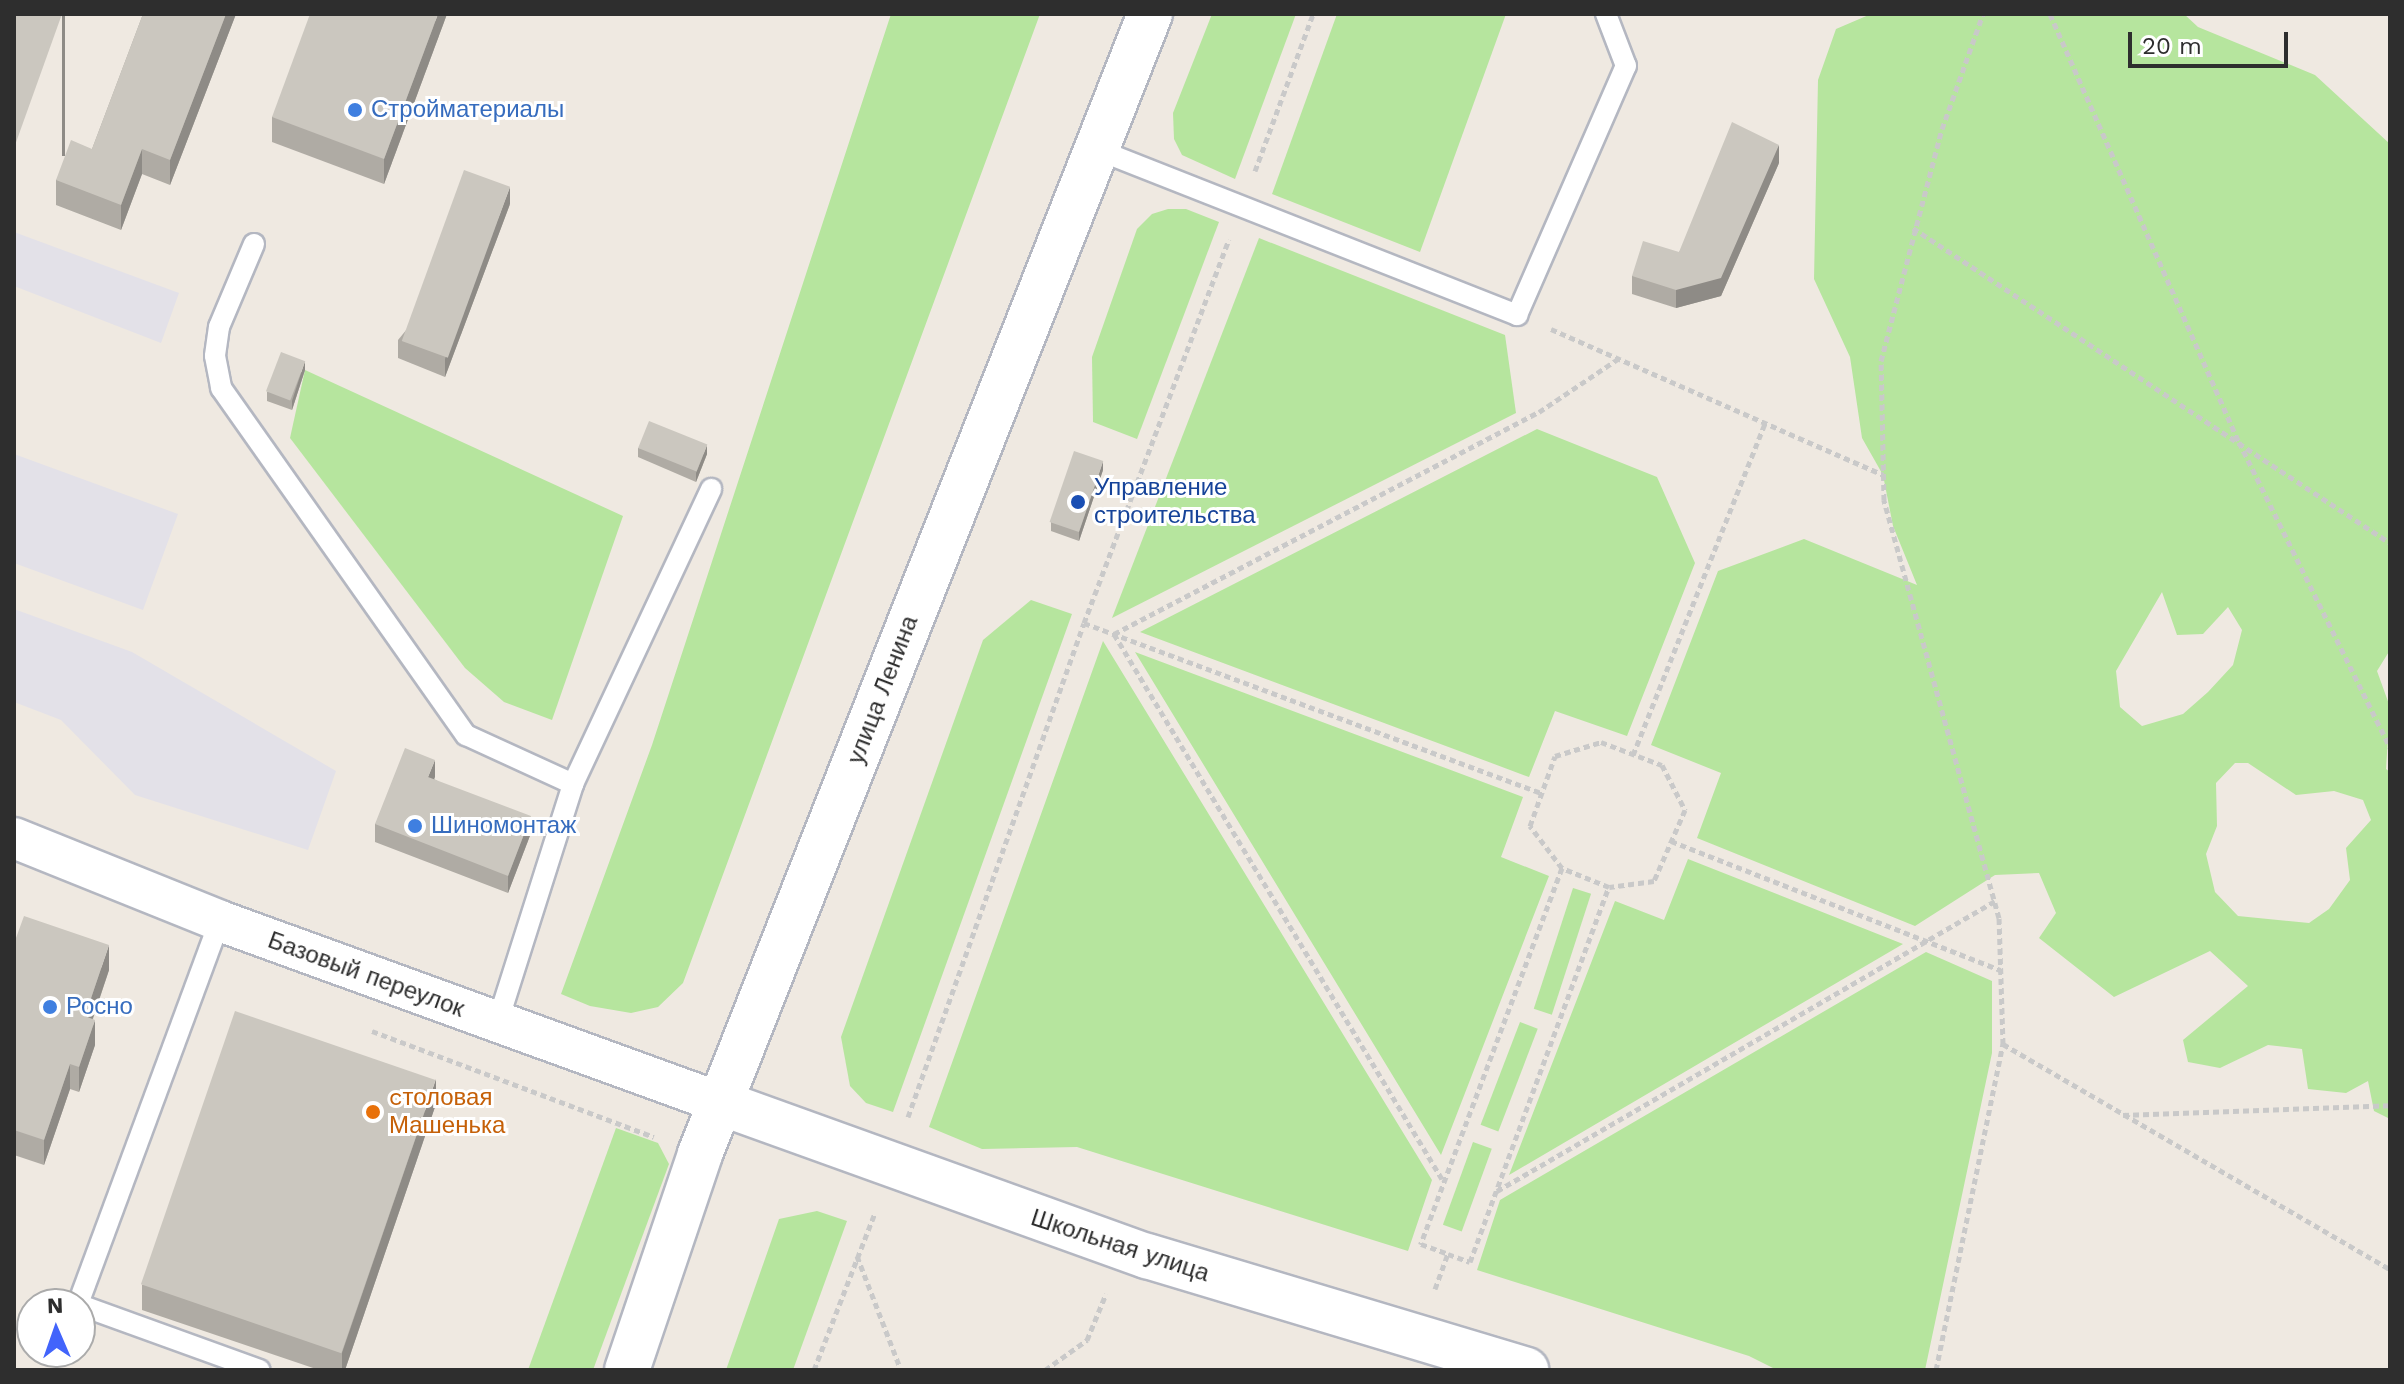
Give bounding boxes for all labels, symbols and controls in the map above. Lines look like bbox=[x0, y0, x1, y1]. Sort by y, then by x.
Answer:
scale bar bbox=[2132, 16, 2292, 66]
text: 20 m bbox=[2142, 32, 2202, 60]
place label: Стройматериалы bbox=[371, 96, 564, 124]
marker: Стройматериалы bbox=[346, 101, 364, 119]
place label: Управление строительства bbox=[1094, 474, 1256, 530]
marker: Управление строительства bbox=[1069, 493, 1087, 511]
street label: улица Ленина bbox=[842, 612, 924, 768]
place label: Шиномонтаж bbox=[431, 812, 576, 840]
marker: Шиномонтаж bbox=[406, 817, 424, 835]
street label: Базовый переулок bbox=[264, 926, 468, 1024]
place label: Росно bbox=[66, 993, 133, 1021]
marker: Росно bbox=[41, 998, 59, 1016]
place label: cтоловая Машенька bbox=[389, 1084, 505, 1140]
marker: cтоловая Машенька bbox=[364, 1103, 382, 1121]
street label: Школьная улица bbox=[1027, 1204, 1213, 1288]
north arrow bbox=[16, 1288, 96, 1368]
text: N bbox=[47, 1293, 64, 1318]

